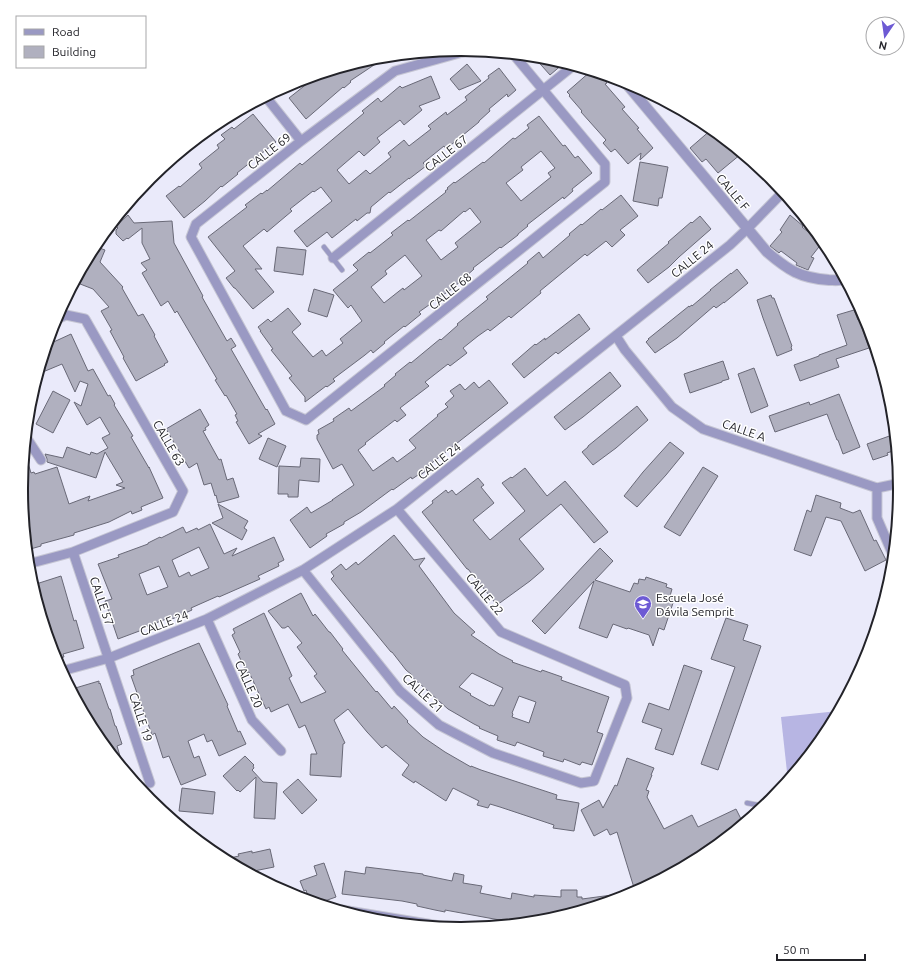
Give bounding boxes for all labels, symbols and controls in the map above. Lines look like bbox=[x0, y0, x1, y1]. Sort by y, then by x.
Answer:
legend bbox=[16, 16, 146, 68]
north arrow bbox=[865, 16, 905, 56]
text: Road bbox=[52, 25, 80, 38]
text: N bbox=[877, 39, 888, 53]
text: Building bbox=[52, 45, 96, 58]
street label: CALLE 69 bbox=[245, 130, 293, 172]
street label: CALLE 67 bbox=[422, 132, 470, 174]
street label: CALLE F bbox=[714, 171, 752, 213]
street label: CALLE 24 bbox=[668, 238, 716, 280]
street label: CALLE 68 bbox=[426, 270, 474, 312]
street label: CALLE A bbox=[721, 417, 768, 444]
street label: CALLE 63 bbox=[151, 418, 187, 468]
street label: CALLE 24 bbox=[415, 440, 463, 482]
street label: CALLE 22 bbox=[464, 570, 506, 618]
street label: CALLE 57 bbox=[88, 575, 116, 627]
place label: Escuela José Dávila Semprit bbox=[656, 591, 734, 618]
school or university icon: Escuela José Dávila Semprit bbox=[633, 594, 653, 619]
street label: CALLE 24 bbox=[138, 608, 190, 638]
street label: CALLE 20 bbox=[233, 658, 265, 710]
street label: CALLE 21 bbox=[400, 671, 446, 715]
street label: CALLE 19 bbox=[127, 691, 155, 743]
scale bar bbox=[777, 936, 865, 962]
text: 50 m bbox=[783, 943, 810, 956]

